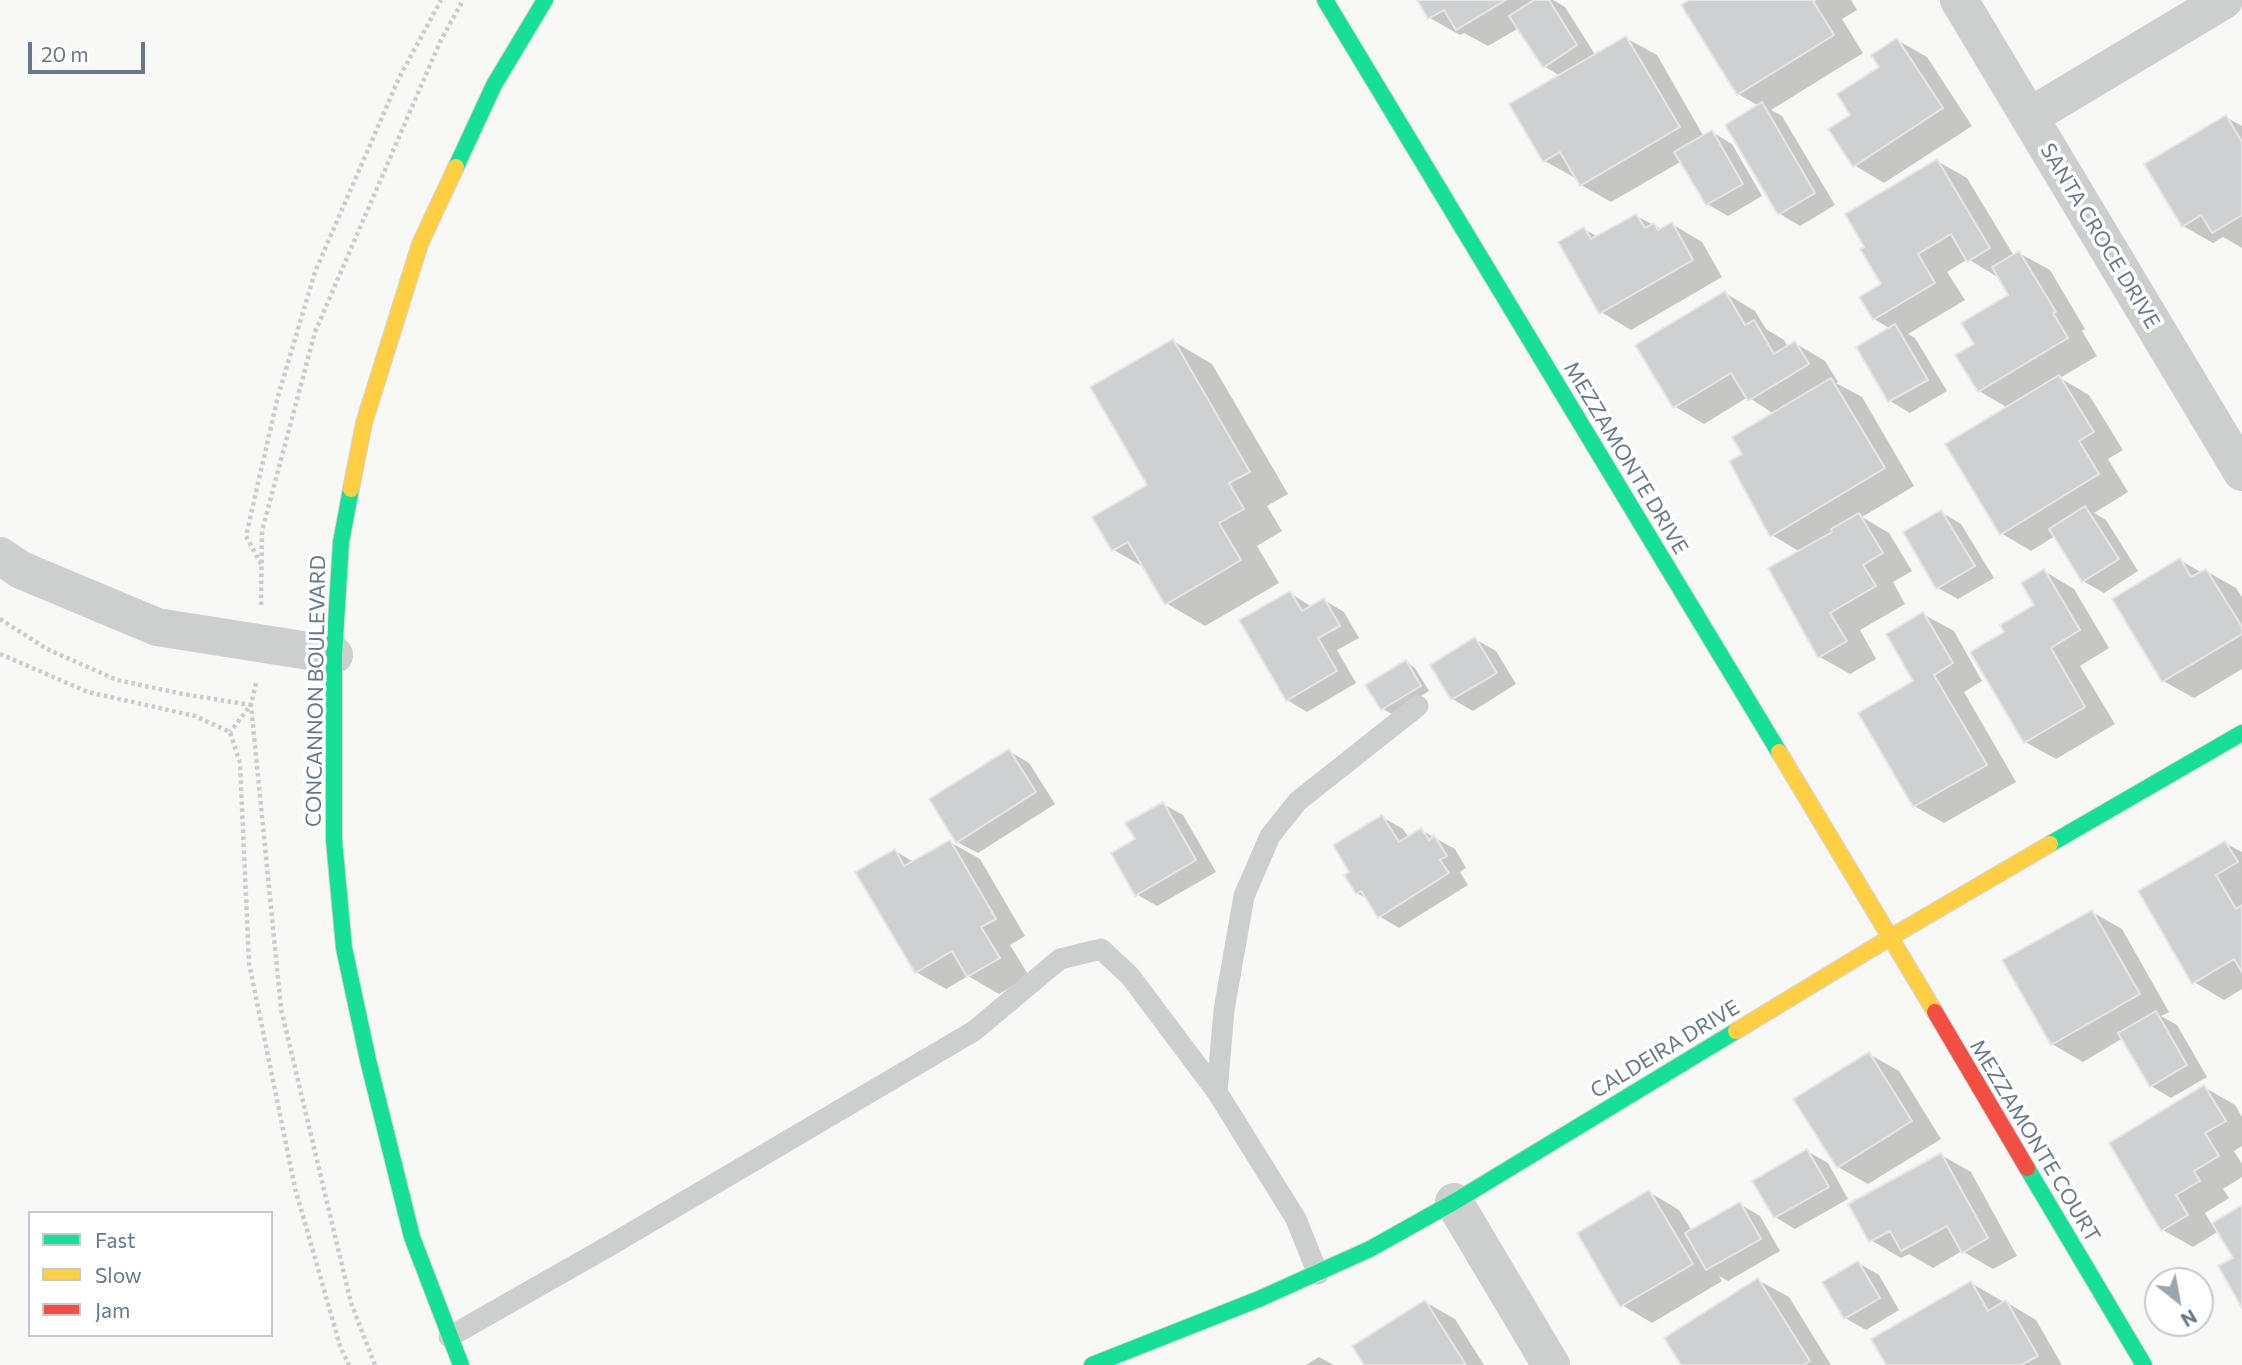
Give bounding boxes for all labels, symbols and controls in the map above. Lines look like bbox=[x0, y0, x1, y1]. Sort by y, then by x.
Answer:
scale bar bbox=[32, 28, 149, 72]
text: 20 m bbox=[41, 41, 89, 66]
street label: SANTA CROCE DRIVE bbox=[2035, 139, 2165, 333]
street label: MEZZAMONTE DRIVE bbox=[1558, 357, 1694, 559]
street label: CONCANNON BOULEVARD bbox=[301, 555, 331, 827]
street label: CALDEIRA DRIVE bbox=[1586, 995, 1744, 1103]
street label: MEZZAMONTE COURT bbox=[1964, 1035, 2106, 1247]
legend bbox=[28, 1211, 273, 1337]
text: Fast bbox=[95, 1227, 136, 1252]
text: Slow bbox=[95, 1262, 142, 1287]
north arrow bbox=[2144, 1267, 2214, 1337]
text: Jam bbox=[95, 1297, 130, 1322]
text: N bbox=[2177, 1305, 2201, 1332]

